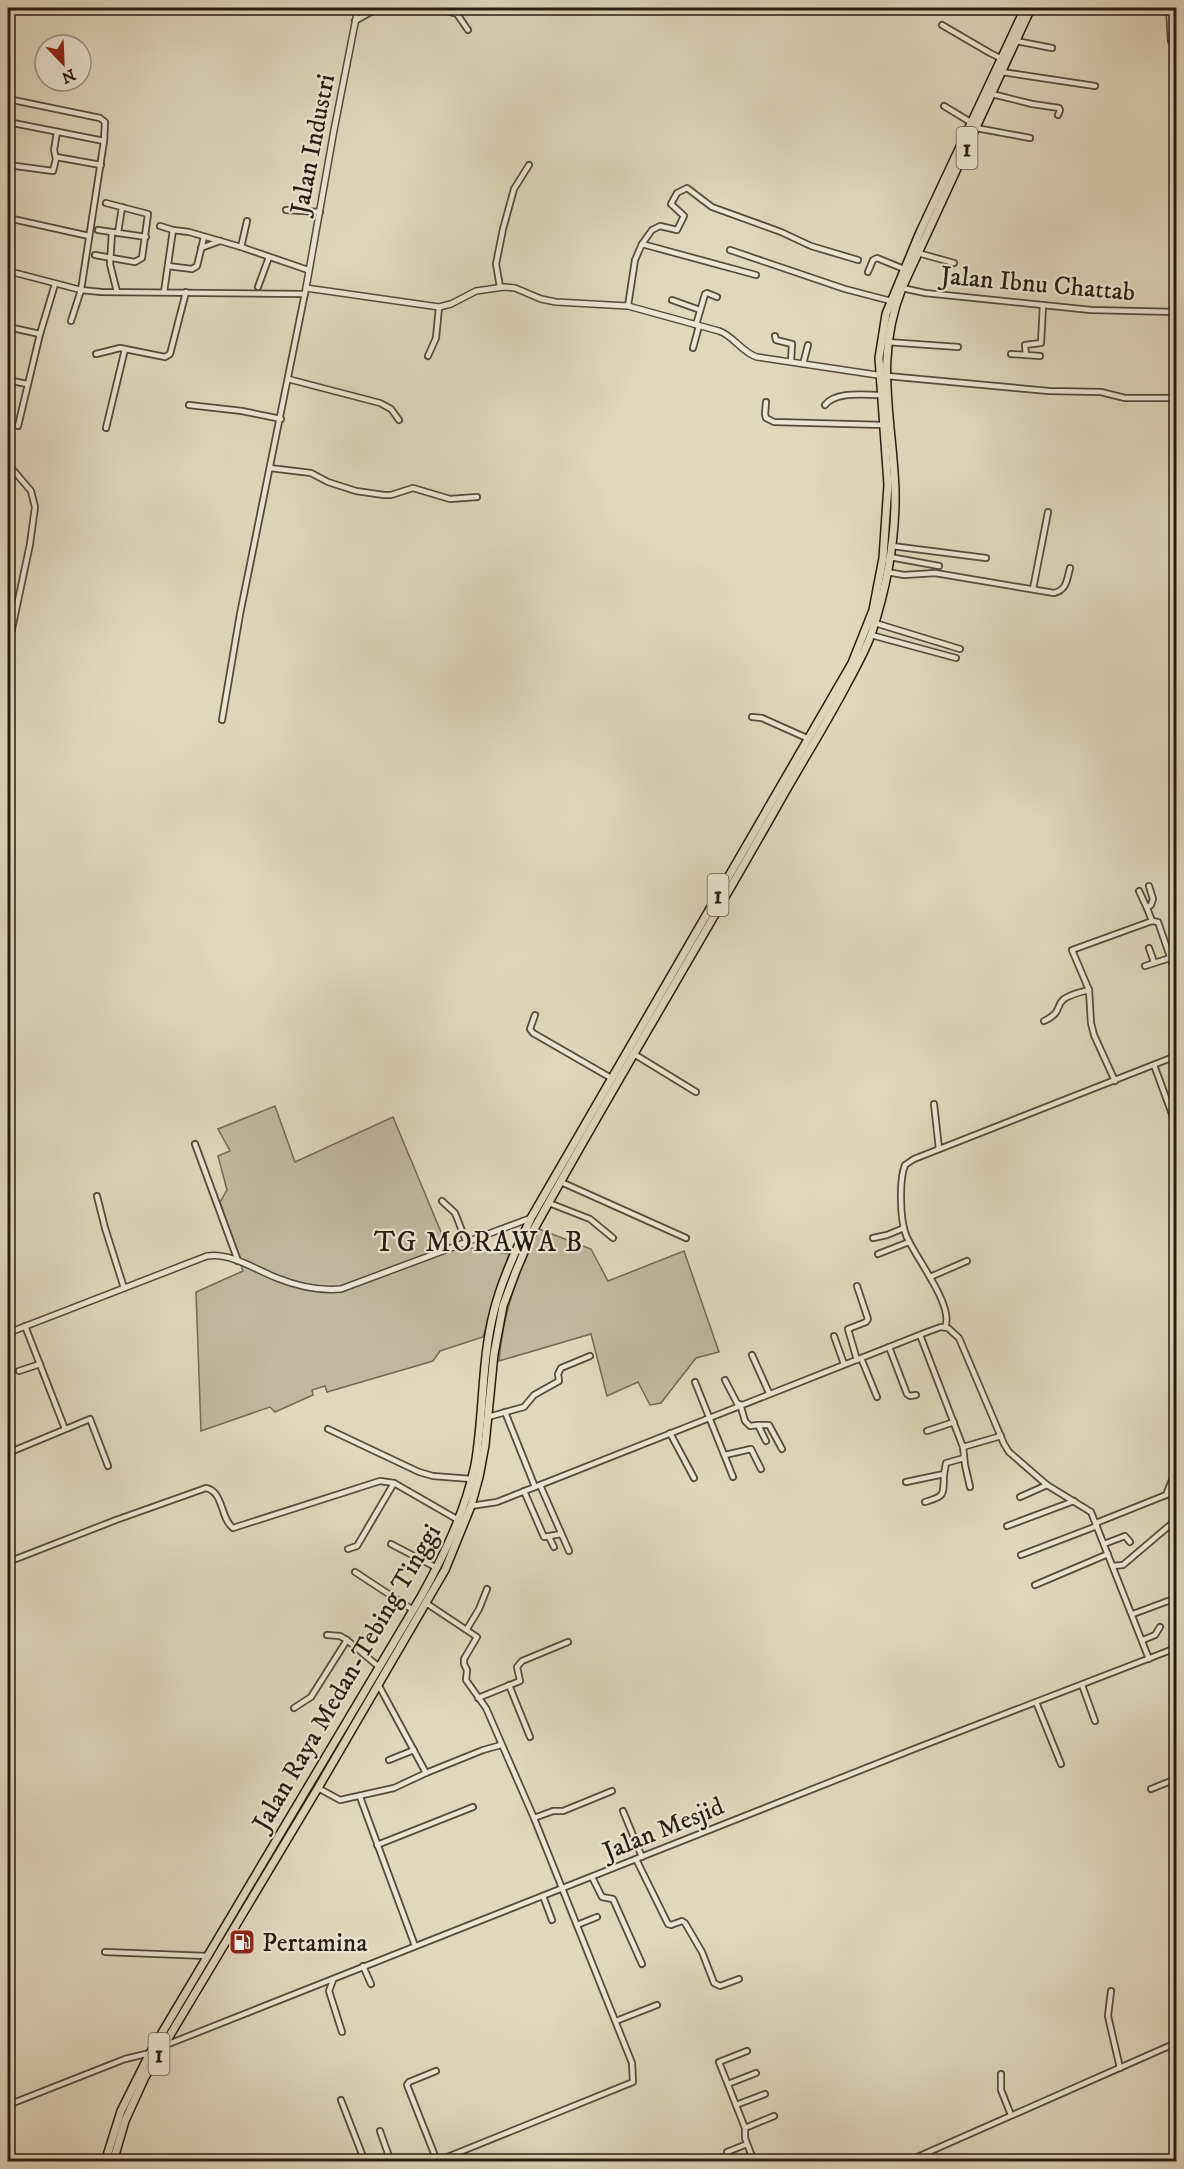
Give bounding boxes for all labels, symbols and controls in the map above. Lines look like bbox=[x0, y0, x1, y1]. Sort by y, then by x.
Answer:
north arrow bbox=[33, 33, 93, 93]
text: N bbox=[59, 64, 78, 88]
street label: Jalan Industri bbox=[283, 71, 343, 219]
road number: 1 bbox=[956, 127, 978, 169]
street label: Jalan Ibnu Chattab bbox=[937, 259, 1137, 309]
road number: 1 bbox=[708, 874, 728, 916]
district label: TG MORAWA B bbox=[374, 1225, 584, 1260]
street label: Jalan Raya Medan-Tebing Tinggi bbox=[245, 1518, 449, 1839]
street label: Jalan Mesjid bbox=[596, 1790, 729, 1869]
fuel station icon: Pertamina bbox=[227, 1927, 257, 1957]
place label: Pertamina bbox=[262, 1927, 367, 1960]
road number: 1 bbox=[148, 2033, 170, 2075]

